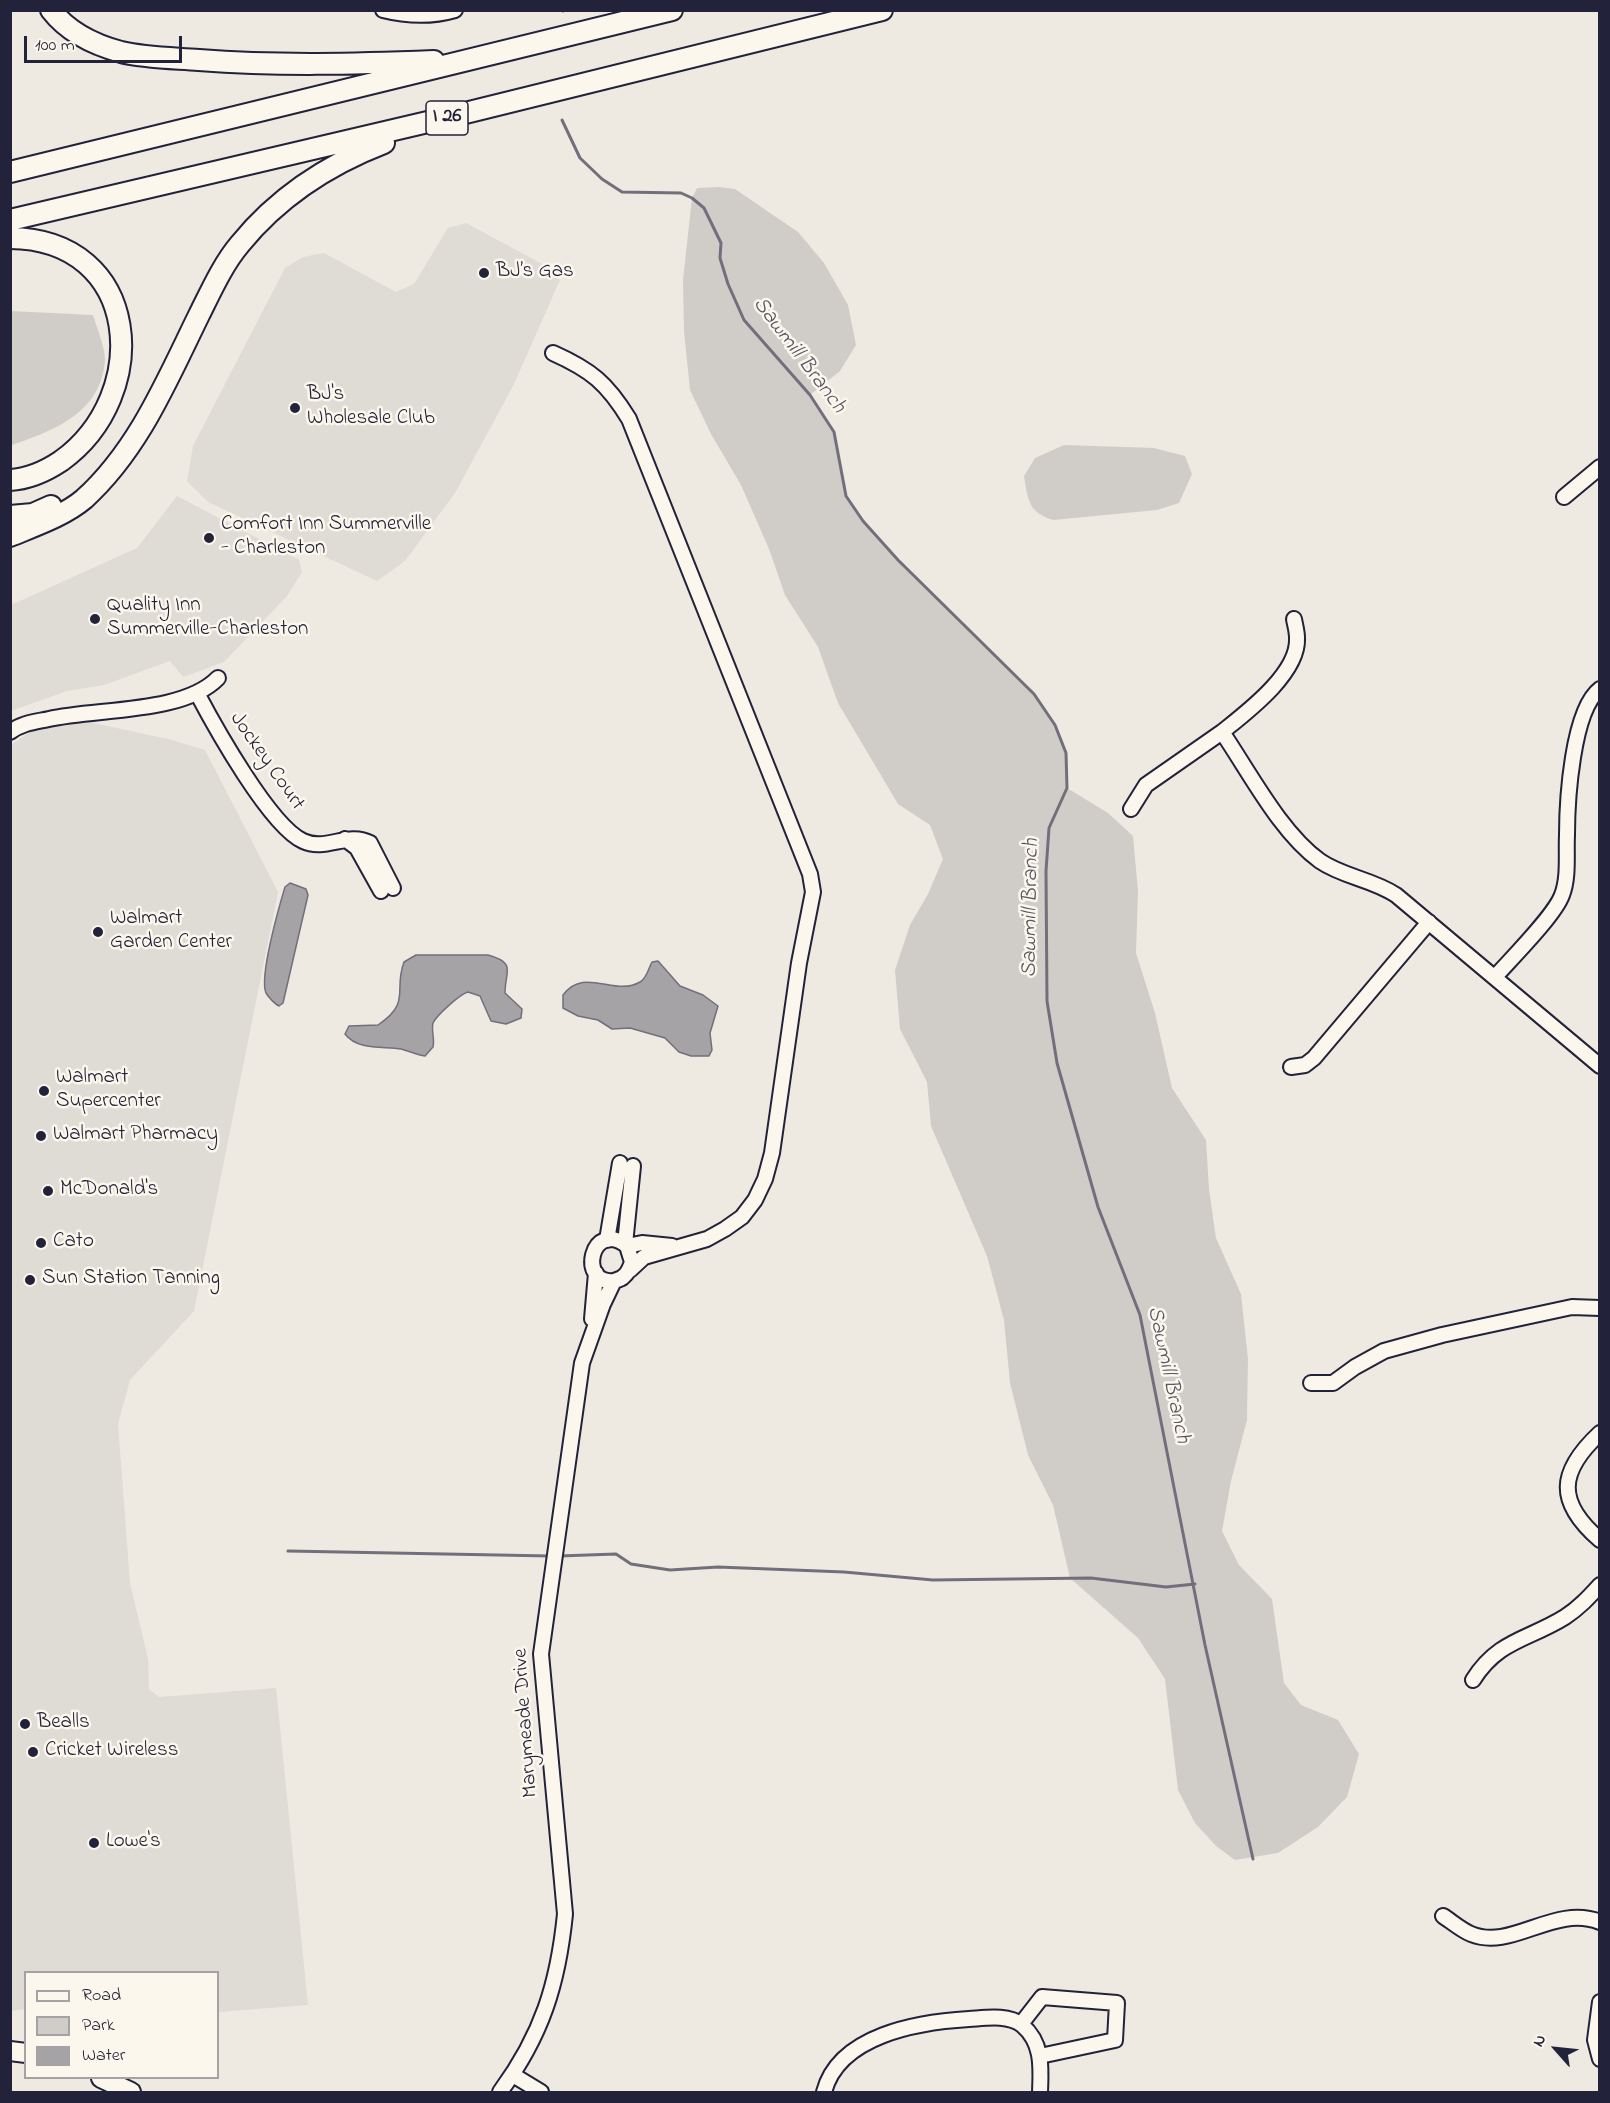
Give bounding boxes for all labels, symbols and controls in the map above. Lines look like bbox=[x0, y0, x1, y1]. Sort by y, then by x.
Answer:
scale bar bbox=[27, 24, 184, 62]
text: 100 m bbox=[35, 33, 75, 59]
road number: I 26 bbox=[426, 101, 468, 135]
place label: BJ’s Gas bbox=[496, 260, 574, 286]
marker: BJ’s Gas bbox=[477, 266, 491, 280]
water label: Sawmill Branch bbox=[746, 293, 850, 419]
place label: BJ's Wholesale Club bbox=[307, 383, 435, 433]
marker: BJ's Wholesale Club bbox=[288, 401, 302, 415]
place label: Comfort Inn Summerville - Charleston bbox=[221, 513, 431, 563]
marker: Comfort Inn Summerville - Charleston bbox=[202, 531, 216, 545]
place label: Quality Inn Summerville-Charleston bbox=[107, 594, 308, 644]
marker: Quality Inn Summerville-Charleston bbox=[88, 612, 102, 626]
street label: Jockey Court bbox=[223, 708, 309, 816]
water label: Sawmill Branch bbox=[1018, 838, 1046, 978]
place label: Walmart Garden Center bbox=[110, 907, 232, 957]
marker: Walmart Garden Center bbox=[91, 925, 105, 939]
place label: Walmart Supercenter bbox=[56, 1066, 161, 1116]
marker: Walmart Supercenter bbox=[37, 1084, 51, 1098]
place label: Walmart Pharmacy bbox=[53, 1123, 218, 1149]
marker: Walmart Pharmacy bbox=[34, 1129, 48, 1143]
place label: McDonald's bbox=[60, 1178, 158, 1204]
marker: McDonald's bbox=[41, 1184, 55, 1198]
place label: Cato bbox=[53, 1230, 94, 1256]
marker: Cato bbox=[34, 1236, 48, 1250]
place label: Sun Station Tanning bbox=[42, 1267, 220, 1293]
marker: Sun Station Tanning bbox=[23, 1273, 37, 1287]
water label: Sawmill Branch bbox=[1140, 1304, 1194, 1446]
street label: Marymeade Drive bbox=[509, 1647, 545, 1799]
place label: Bealls bbox=[37, 1711, 90, 1737]
marker: Bealls bbox=[18, 1717, 32, 1731]
place label: Cricket Wireless bbox=[45, 1739, 178, 1765]
marker: Cricket Wireless bbox=[26, 1745, 40, 1759]
place label: Lowe's bbox=[106, 1830, 161, 1856]
marker: Lowe's bbox=[87, 1836, 101, 1850]
legend bbox=[24, 1971, 219, 2079]
text: Road bbox=[82, 1983, 121, 2009]
text: Park bbox=[82, 2013, 115, 2039]
north arrow bbox=[1526, 2019, 1586, 2079]
text: N bbox=[1527, 2031, 1553, 2051]
text: Water bbox=[82, 2043, 125, 2069]

